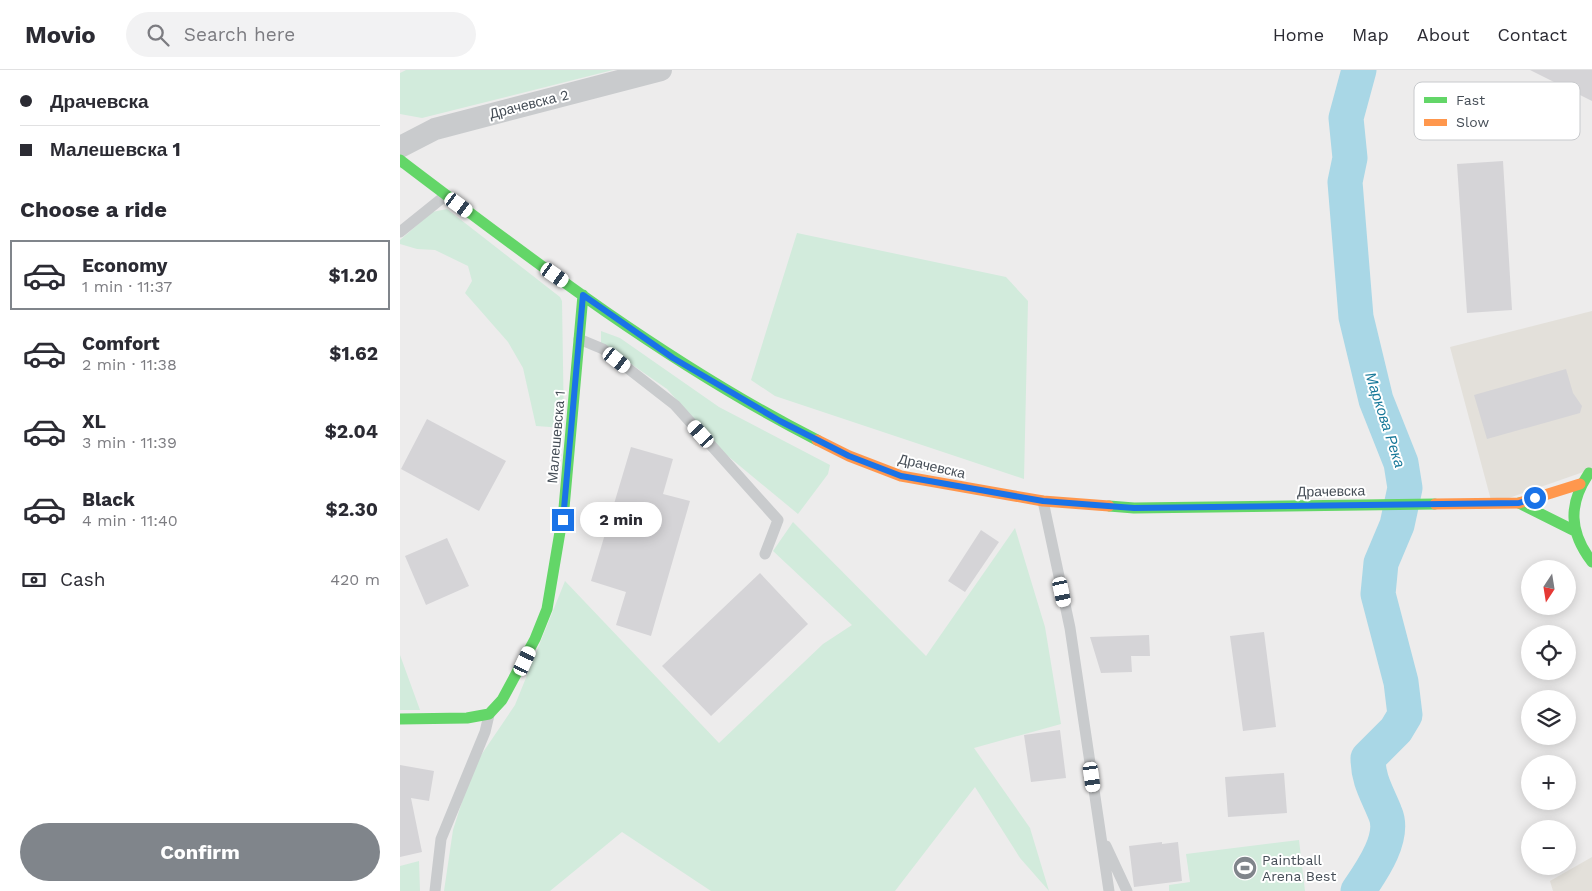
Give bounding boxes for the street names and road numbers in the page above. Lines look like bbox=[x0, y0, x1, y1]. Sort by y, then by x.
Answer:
street label: Драчевска 2 bbox=[488, 86, 570, 122]
street label: Малешевска 1 bbox=[544, 390, 568, 484]
street label: Драчевска bbox=[897, 451, 967, 482]
street label: Драчевска bbox=[1297, 482, 1366, 500]

